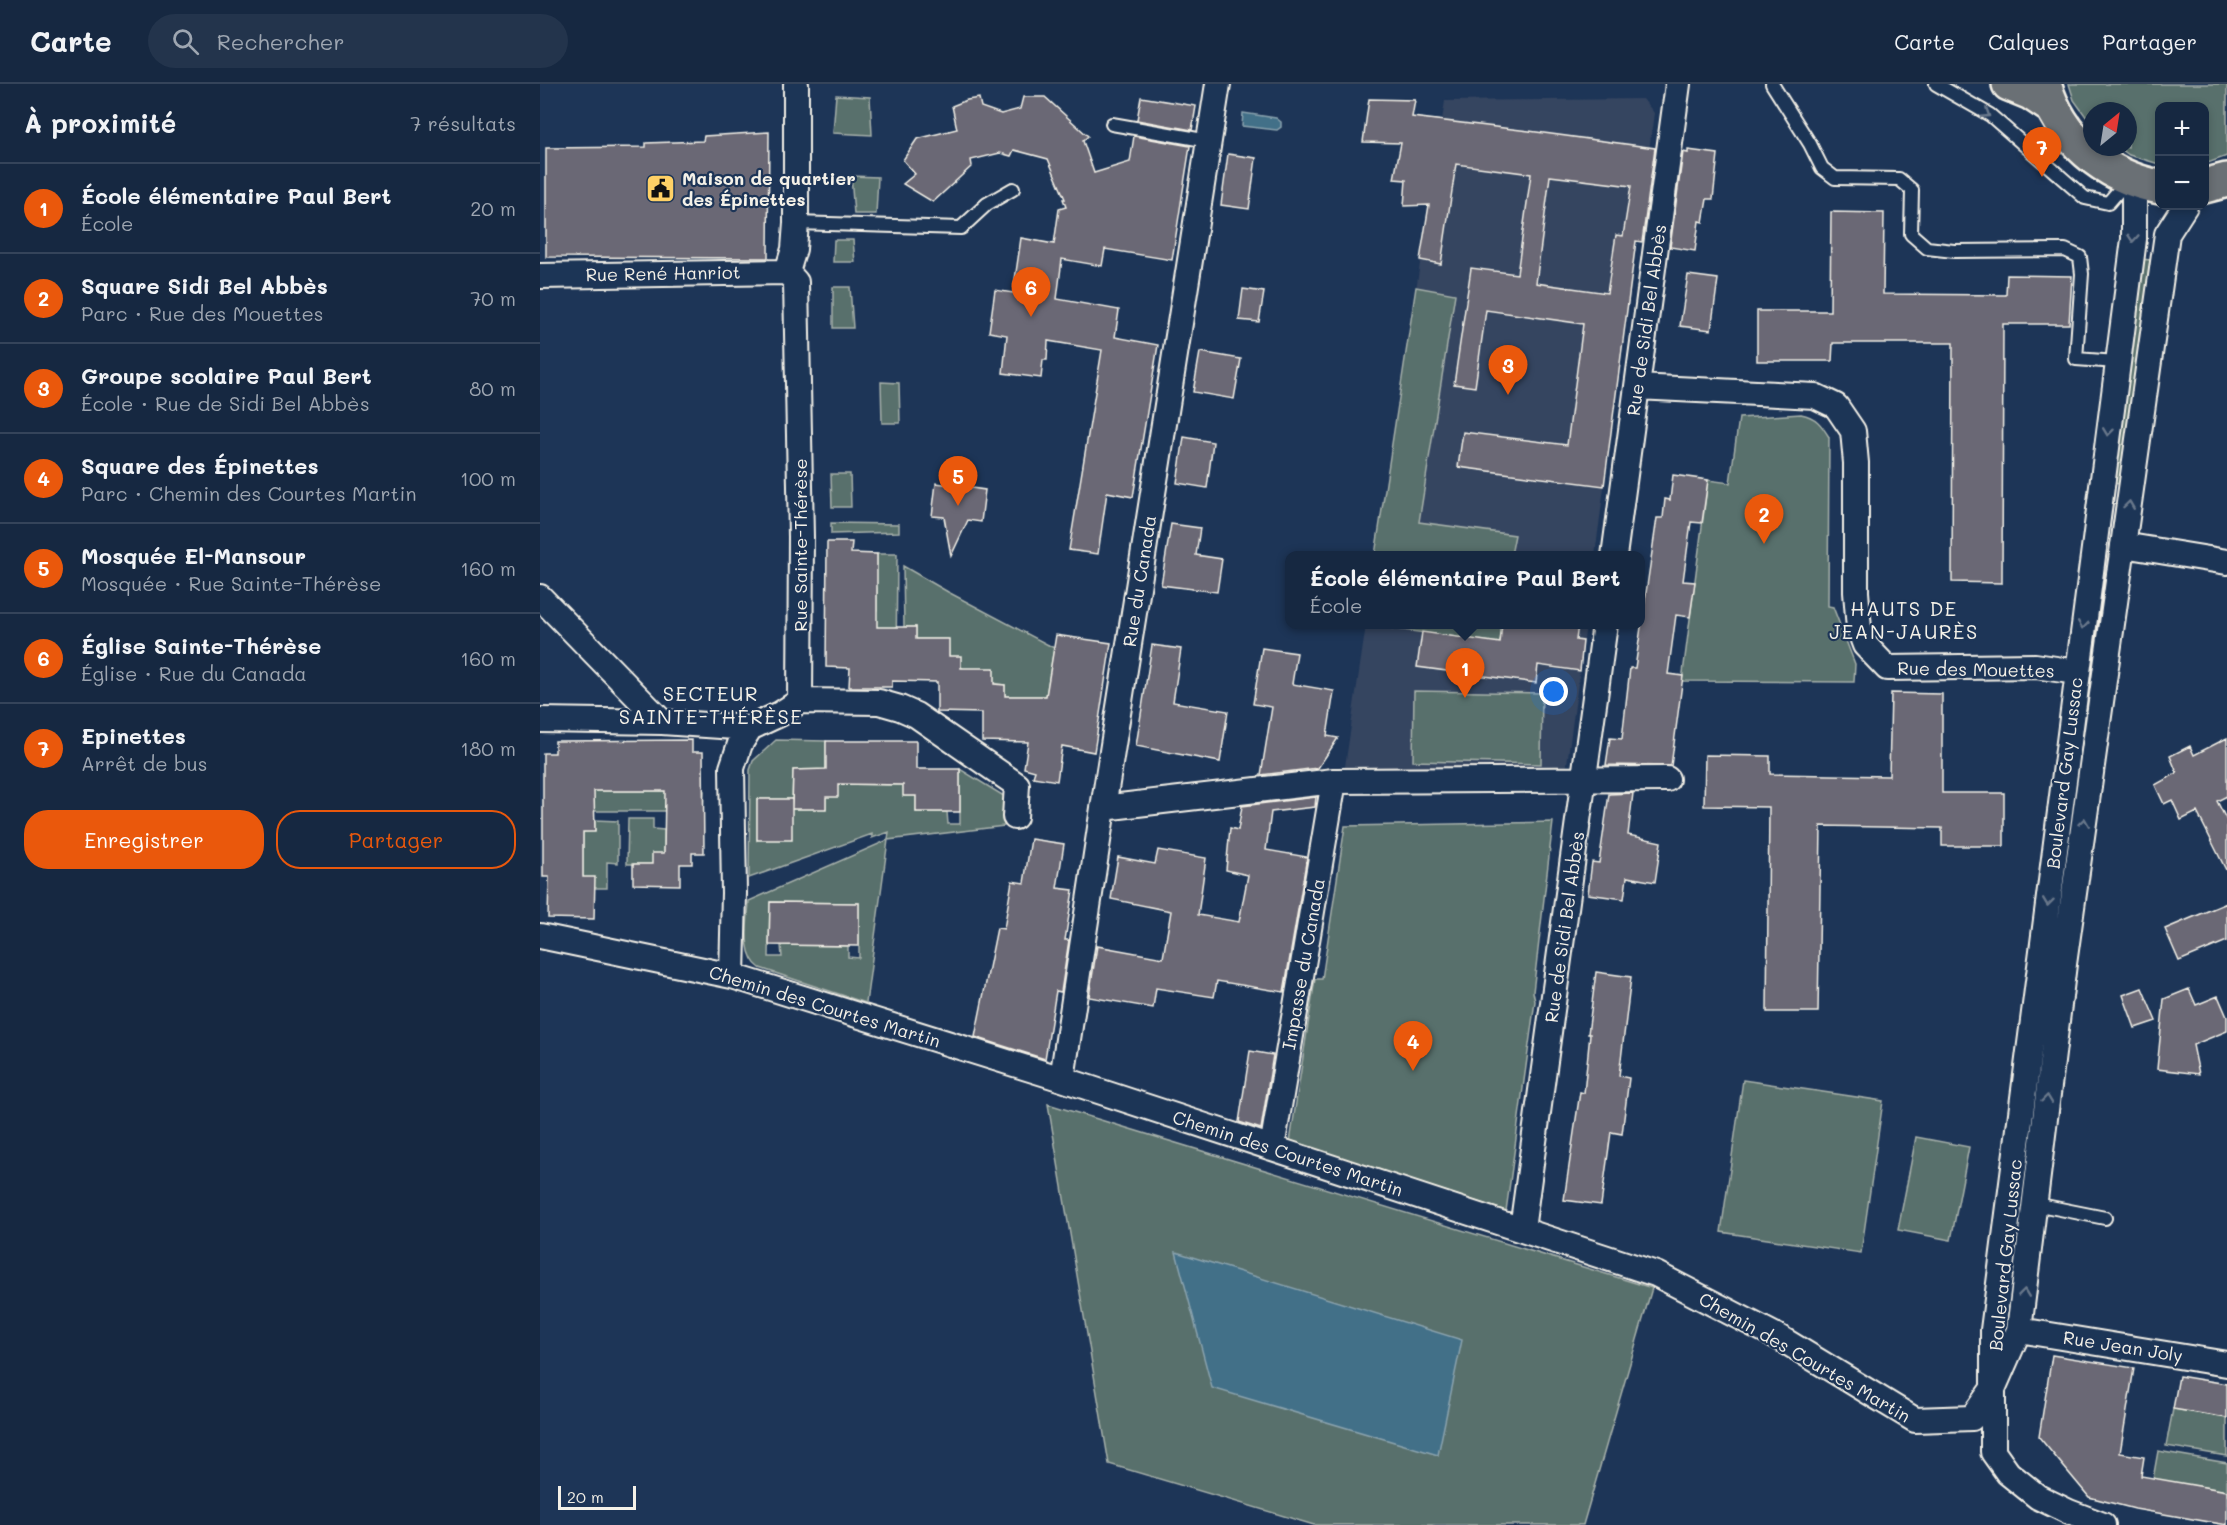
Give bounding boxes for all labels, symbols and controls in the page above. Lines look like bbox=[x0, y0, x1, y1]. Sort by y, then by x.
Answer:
search box bbox=[148, 14, 568, 68]
text: Carte bbox=[30, 23, 112, 59]
icon: search bbox=[169, 25, 202, 58]
text: Rechercher bbox=[217, 27, 344, 56]
text: Carte bbox=[1894, 28, 1955, 55]
text: Calques bbox=[1988, 28, 2070, 55]
text: Partager bbox=[2103, 28, 2197, 55]
north arrow bbox=[2083, 102, 2137, 156]
map controls bbox=[2155, 102, 2209, 210]
button: + bbox=[2155, 102, 2209, 156]
text: À proximité bbox=[24, 106, 176, 140]
one-way arrow bbox=[1980, 106, 1990, 118]
text: 7 résultats bbox=[410, 110, 516, 136]
pin: 7 bbox=[2022, 128, 2062, 177]
button: − bbox=[2155, 156, 2209, 210]
place label: Maison de quartier des Épinettes bbox=[682, 166, 856, 211]
public building icon: Maison de quartier des Épinettes bbox=[645, 172, 677, 204]
text: École élémentaire Paul Bert bbox=[81, 181, 391, 210]
text: 1 bbox=[39, 195, 48, 221]
text: 20 m bbox=[470, 195, 516, 221]
text: École bbox=[81, 210, 133, 236]
street label: Rue de Sidi Bel Abbès bbox=[1621, 223, 1671, 417]
one-way arrow bbox=[2127, 234, 2140, 243]
street label: Rue René Hanriot bbox=[585, 260, 741, 286]
pin: 6 bbox=[1012, 268, 1050, 317]
text: Square Sidi Bel Abbès bbox=[81, 271, 328, 300]
text: 2 bbox=[38, 285, 49, 311]
text: 70 m bbox=[470, 285, 516, 311]
text: Parc · Rue des Mouettes bbox=[81, 300, 324, 326]
pin: 3 bbox=[1488, 346, 1528, 395]
text: Groupe scolaire Paul Bert bbox=[81, 361, 371, 390]
text: 3 bbox=[38, 375, 50, 401]
text: 80 m bbox=[469, 375, 516, 401]
text: École · Rue de Sidi Bel Abbès bbox=[81, 390, 370, 416]
one-way arrow bbox=[2102, 427, 2115, 436]
text: Square des Épinettes bbox=[81, 451, 318, 480]
pin: 5 bbox=[938, 456, 978, 506]
street label: Rue Sainte-Thérèse bbox=[788, 458, 812, 632]
text: 4 bbox=[37, 465, 50, 491]
text: 100 m bbox=[460, 465, 516, 491]
text: Parc · Chemin des Courtes Martin bbox=[81, 480, 417, 506]
pin: 2 bbox=[1744, 494, 1784, 544]
one-way arrow bbox=[2122, 500, 2134, 509]
street label: Rue du Canada bbox=[1117, 513, 1161, 649]
text: Mosquée El-Mansour bbox=[81, 541, 306, 570]
popup bbox=[1285, 551, 1645, 629]
text: 5 bbox=[38, 555, 49, 581]
text: 160 m bbox=[460, 555, 516, 581]
text: École élémentaire Paul Bert bbox=[1310, 563, 1620, 592]
text: Mosquée · Rue Sainte-Thérèse bbox=[81, 570, 381, 596]
text: École bbox=[1310, 592, 1362, 618]
district label: HAUTS DE JEAN-JAURÈS bbox=[1829, 595, 1979, 644]
one-way arrow bbox=[2077, 620, 2090, 630]
text: Église Sainte-Thérèse bbox=[81, 631, 321, 660]
text: 6 bbox=[37, 645, 50, 671]
text: 160 m bbox=[460, 645, 516, 671]
pin: 1 bbox=[1446, 648, 1484, 698]
street label: Rue des Mouettes bbox=[1897, 656, 2055, 682]
text: Église · Rue du Canada bbox=[81, 660, 307, 686]
street label: Boulevard Gay Lussac bbox=[2040, 676, 2088, 870]
your location bbox=[1539, 677, 1568, 706]
district label: SECTEUR SAINTE-THÉRÈSE bbox=[619, 680, 803, 729]
text: Epinettes bbox=[81, 721, 186, 750]
text: 7 bbox=[38, 735, 49, 761]
text: 180 m bbox=[460, 735, 516, 761]
text: Arrêt de bus bbox=[81, 750, 207, 776]
button: Enregistrer bbox=[24, 810, 264, 869]
button: Partager bbox=[276, 810, 516, 869]
one-way arrow bbox=[2077, 818, 2089, 827]
street label: Rue de Sidi Bel Abbès bbox=[1539, 830, 1589, 1024]
street label: Impasse du Canada bbox=[1276, 876, 1330, 1052]
one-way arrow bbox=[2042, 897, 2054, 906]
street label: Chemin des Courtes Martin bbox=[706, 959, 944, 1053]
pin: 4 bbox=[1394, 1022, 1432, 1071]
one-way arrow bbox=[2041, 1094, 2053, 1104]
street label: Chemin des Courtes Martin bbox=[1170, 1104, 1406, 1202]
street label: Boulevard Gay Lussac bbox=[1983, 1158, 2027, 1352]
street label: Chemin des Courtes Martin bbox=[1695, 1286, 1915, 1428]
one-way arrow bbox=[2017, 1288, 2030, 1297]
street label: Rue Jean Joly bbox=[2061, 1325, 2185, 1367]
scale bar bbox=[558, 1483, 636, 1510]
text: 20 m bbox=[567, 1486, 604, 1507]

